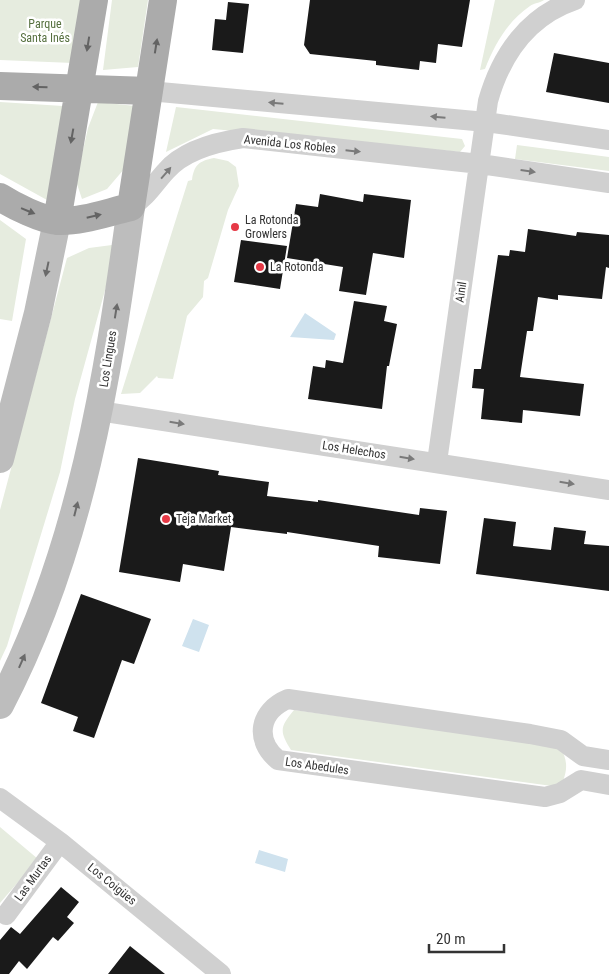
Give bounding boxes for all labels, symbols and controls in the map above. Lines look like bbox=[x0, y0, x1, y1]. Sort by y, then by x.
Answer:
park label: Parque Santa Inés bbox=[20, 17, 70, 45]
one-way arrow bbox=[83, 36, 91, 52]
one-way arrow bbox=[153, 37, 161, 53]
one-way arrow bbox=[32, 82, 48, 90]
one-way arrow bbox=[267, 98, 283, 106]
one-way arrow bbox=[429, 113, 445, 121]
one-way arrow bbox=[68, 128, 76, 144]
street label: Avenida Los Robles bbox=[243, 132, 337, 156]
one-way arrow bbox=[345, 147, 361, 155]
one-way arrow bbox=[160, 166, 171, 179]
one-way arrow bbox=[520, 168, 536, 176]
one-way arrow bbox=[21, 207, 35, 215]
one-way arrow bbox=[87, 211, 103, 219]
place label: La Rotonda Growlers bbox=[245, 213, 299, 241]
marker: La Rotonda Growlers bbox=[229, 221, 241, 233]
place label: La Rotonda bbox=[270, 260, 324, 274]
one-way arrow bbox=[43, 261, 51, 277]
marker: La Rotonda bbox=[254, 261, 266, 273]
street label: Ainil bbox=[453, 281, 469, 303]
one-way arrow bbox=[112, 303, 120, 319]
street label: Los Lingues bbox=[97, 330, 119, 388]
one-way arrow bbox=[169, 419, 185, 427]
street label: Los Helechos bbox=[321, 438, 387, 462]
one-way arrow bbox=[399, 454, 415, 462]
one-way arrow bbox=[560, 480, 576, 488]
one-way arrow bbox=[72, 501, 80, 516]
place label: Teja Market bbox=[176, 512, 232, 526]
marker: Teja Market bbox=[160, 513, 172, 525]
one-way arrow bbox=[18, 654, 26, 668]
street label: Los Abedules bbox=[284, 755, 350, 777]
street label: Las Murtas bbox=[12, 852, 54, 904]
street label: Los Coigües bbox=[85, 860, 139, 908]
scale bar bbox=[429, 922, 504, 954]
text: 20 m bbox=[436, 930, 466, 948]

